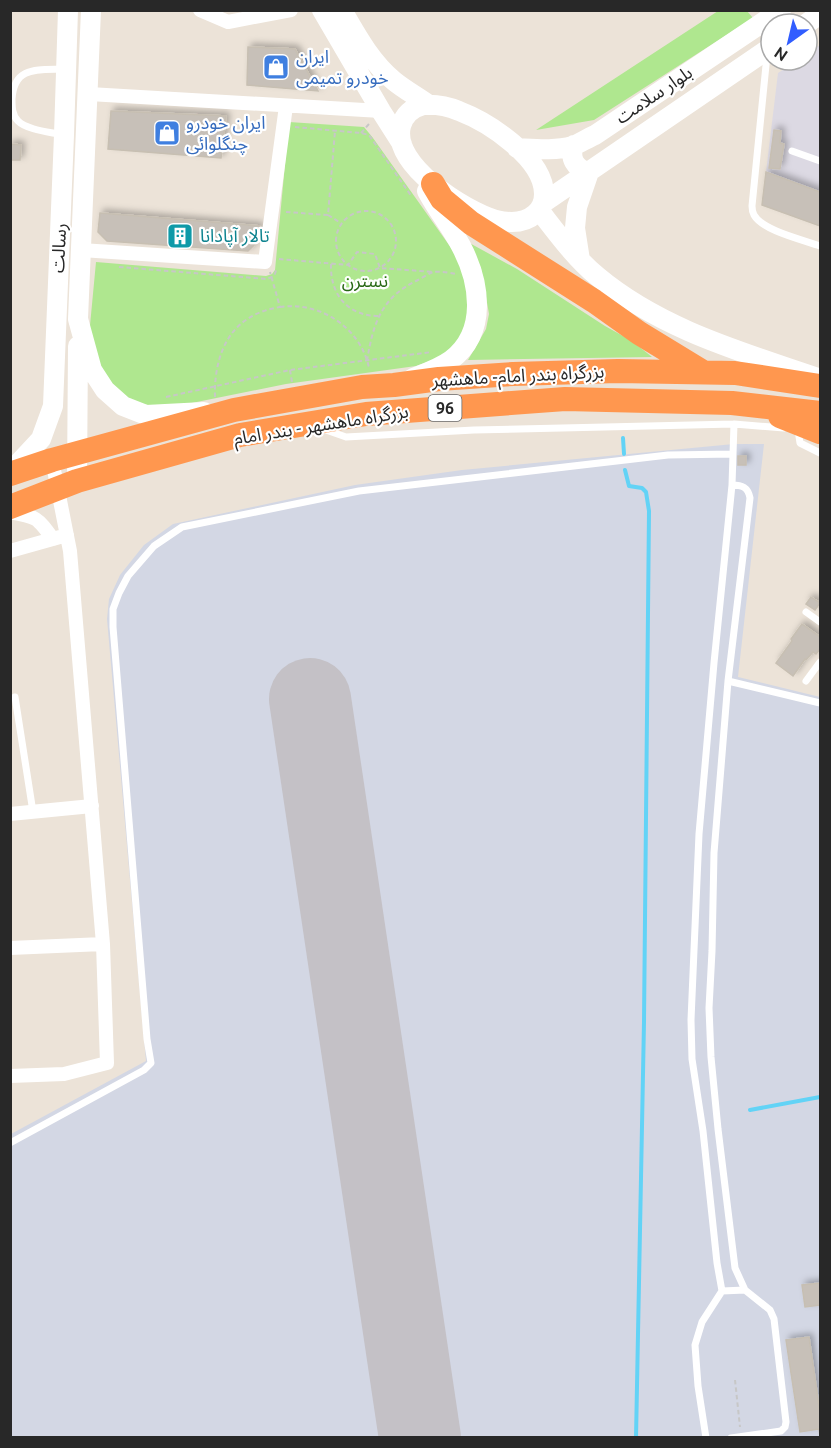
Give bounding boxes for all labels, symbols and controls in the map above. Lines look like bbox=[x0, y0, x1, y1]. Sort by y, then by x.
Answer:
north arrow bbox=[759, 12, 819, 72]
text: N bbox=[771, 44, 791, 65]
place label: ایران خودرو تمیمی bbox=[296, 46, 389, 89]
shop icon: ایران خودرو تمیمی bbox=[261, 52, 291, 82]
street label: بلوار سلامت bbox=[611, 61, 697, 129]
place label: ایران خودرو چنگلوائی bbox=[186, 112, 265, 155]
shop icon: ایران خودرو چنگلوائی bbox=[152, 118, 182, 148]
building icon: تالار آپادانا bbox=[165, 221, 195, 251]
street label: رسالت bbox=[47, 223, 71, 273]
place label: تالار آپادانا bbox=[200, 225, 270, 247]
park label: نسترن bbox=[342, 270, 388, 292]
street label: بزرگراه بندر امام- ماهشهر bbox=[430, 360, 605, 395]
road number: 96 bbox=[428, 395, 462, 421]
street label: بزرگراه ماهشهر - بندر امام bbox=[232, 400, 410, 453]

